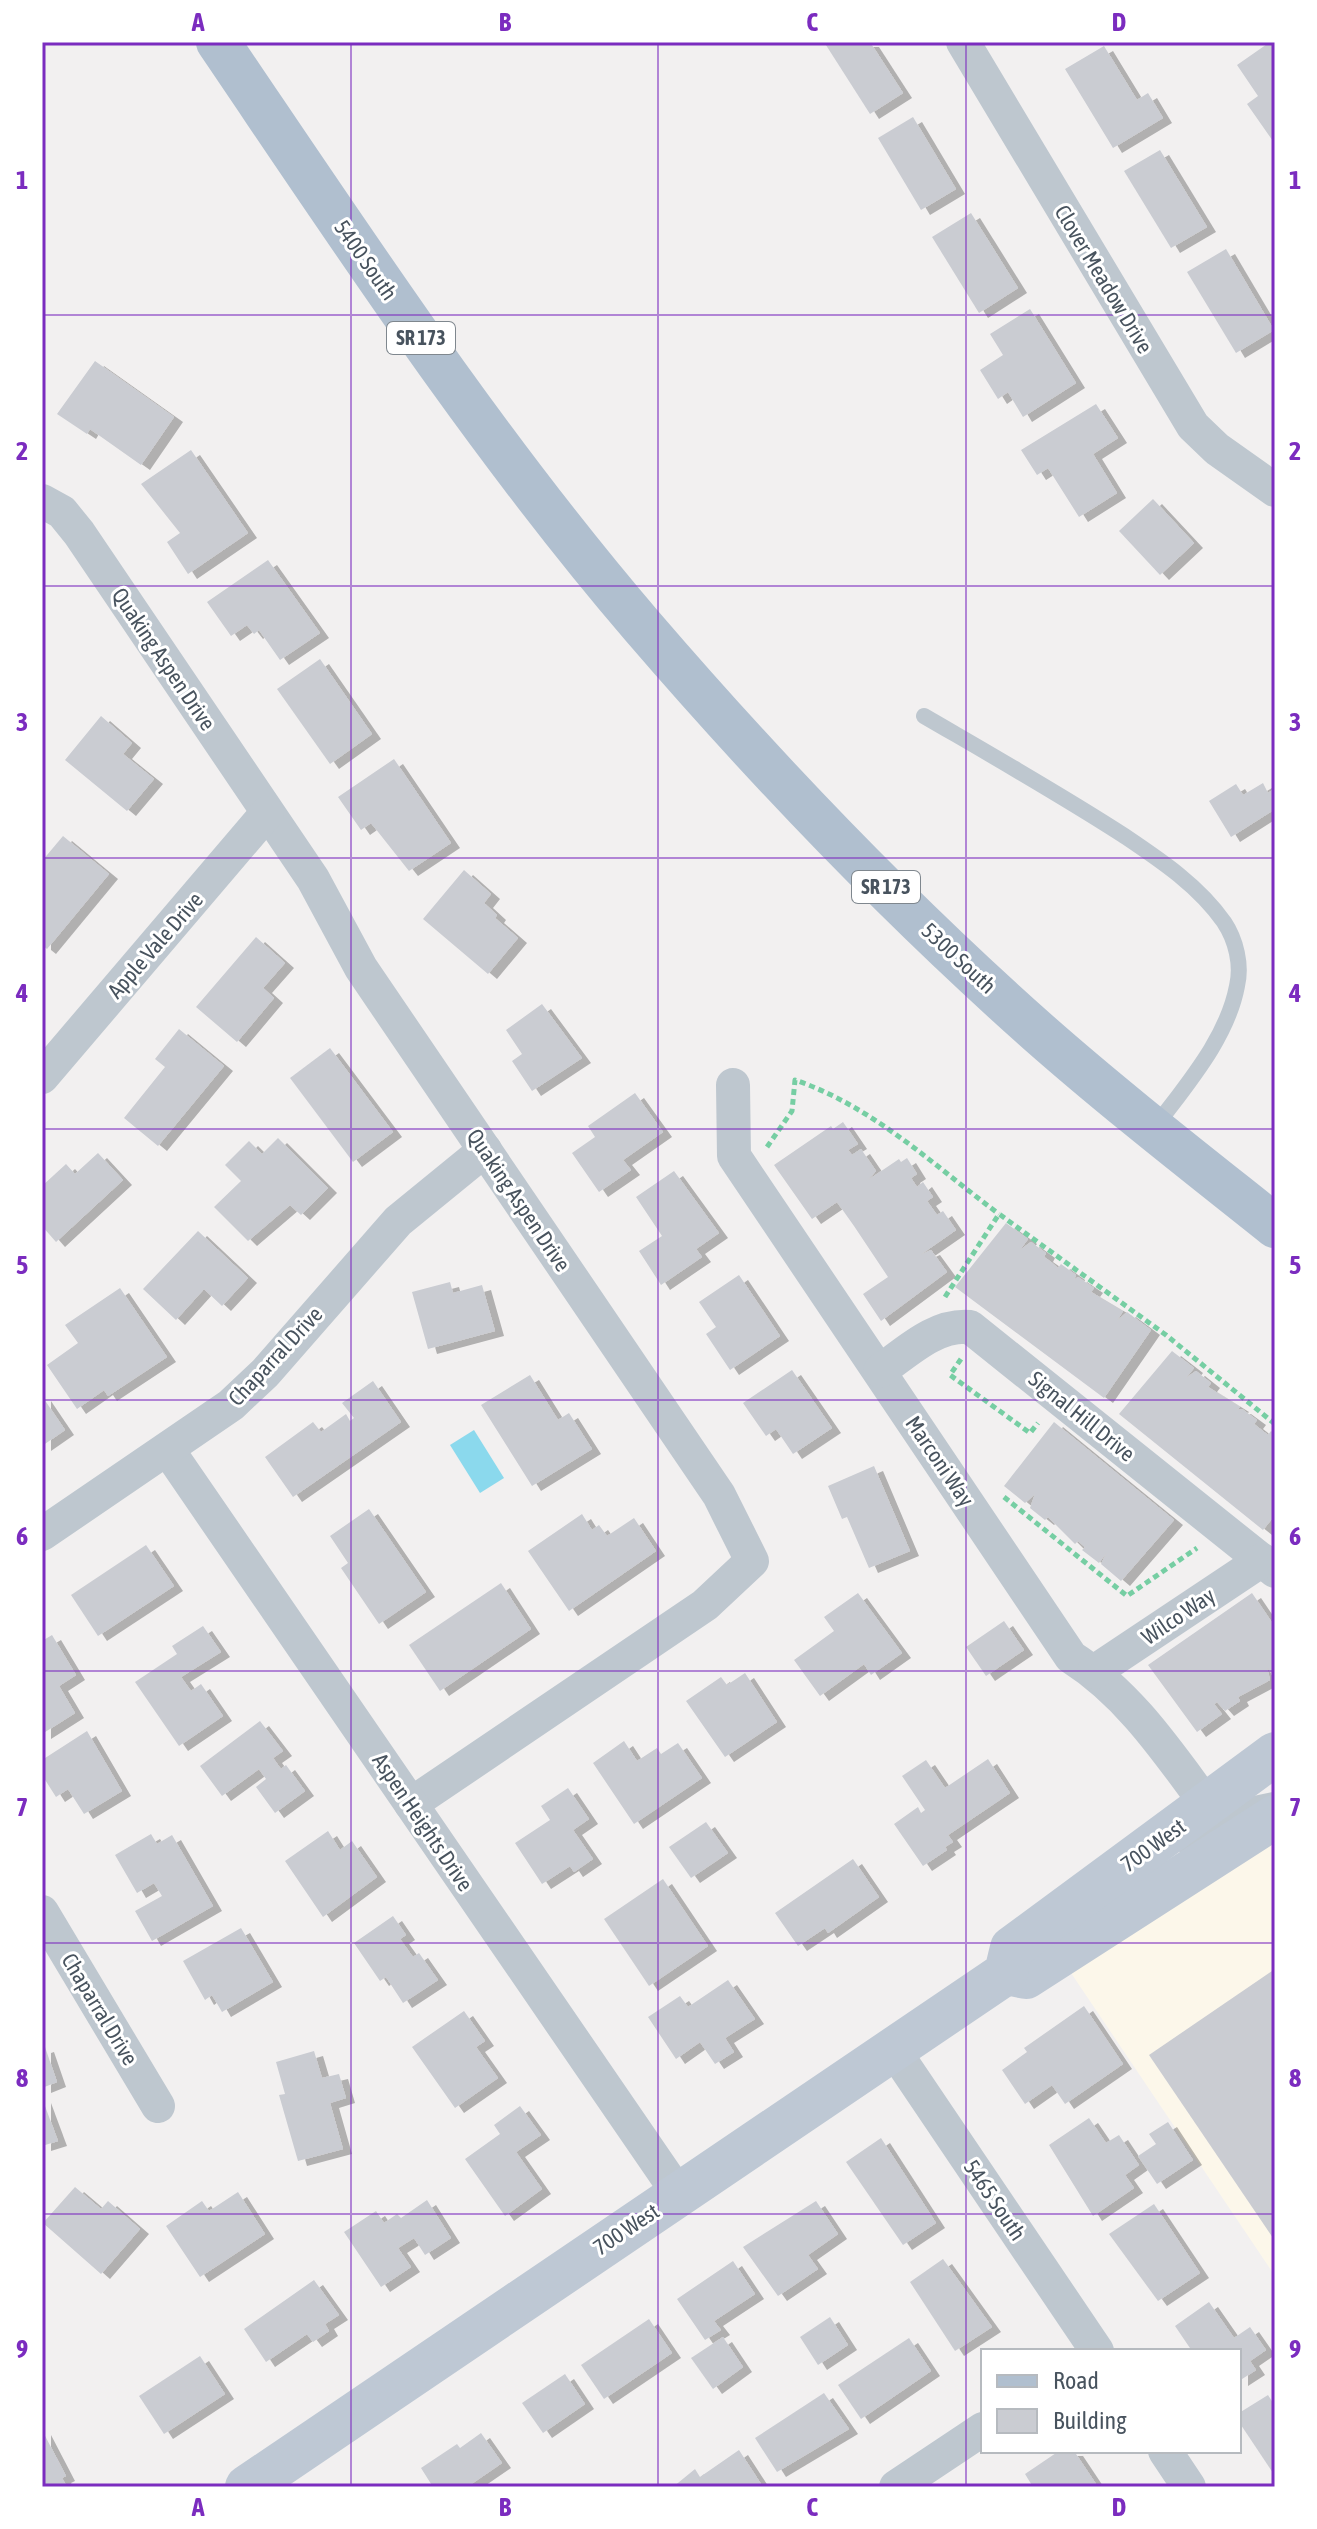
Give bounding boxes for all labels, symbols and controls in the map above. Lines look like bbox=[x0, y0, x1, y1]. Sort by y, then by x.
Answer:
text: A bbox=[191, 7, 205, 37]
text: B bbox=[499, 7, 512, 37]
text: C bbox=[806, 7, 818, 37]
text: D bbox=[1112, 7, 1126, 37]
text: 1 bbox=[16, 165, 28, 195]
text: 1 bbox=[1289, 165, 1301, 195]
street label: Clover Meadow Drive bbox=[1050, 200, 1158, 358]
street label: 5400 South bbox=[329, 215, 403, 305]
road number: SR 173 bbox=[387, 322, 455, 354]
text: 2 bbox=[16, 436, 28, 466]
text: 2 bbox=[1289, 436, 1301, 466]
street label: Quaking Aspen Drive bbox=[107, 583, 221, 735]
text: 3 bbox=[16, 707, 28, 737]
text: 3 bbox=[1289, 707, 1301, 737]
road number: SR 173 bbox=[852, 871, 920, 903]
street label: Apple Vale Drive bbox=[102, 887, 208, 1003]
street label: 5300 South bbox=[917, 917, 1001, 999]
text: 4 bbox=[15, 978, 28, 1008]
text: 4 bbox=[1288, 978, 1301, 1008]
street label: Quaking Aspen Drive bbox=[462, 1124, 576, 1276]
text: 5 bbox=[16, 1250, 28, 1280]
text: 5 bbox=[1289, 1250, 1301, 1280]
street label: Chaparral Drive bbox=[223, 1301, 327, 1411]
street label: Signal Hill Drive bbox=[1024, 1365, 1140, 1467]
street label: Marconi Way bbox=[900, 1411, 980, 1511]
text: 6 bbox=[16, 1521, 28, 1551]
text: 6 bbox=[1289, 1521, 1301, 1551]
street label: Wilco Way bbox=[1136, 1582, 1220, 1650]
street label: Aspen Heights Drive bbox=[367, 1748, 479, 1896]
text: 7 bbox=[16, 1792, 28, 1822]
text: 7 bbox=[1289, 1792, 1301, 1822]
street label: 700 West bbox=[1116, 1813, 1190, 1877]
street label: Chaparral Drive bbox=[56, 1948, 144, 2070]
text: 8 bbox=[16, 2063, 28, 2093]
text: 8 bbox=[1289, 2063, 1301, 2093]
street label: 5465 South bbox=[959, 2155, 1031, 2245]
street label: 700 West bbox=[588, 2198, 664, 2260]
text: 9 bbox=[16, 2334, 28, 2364]
text: 9 bbox=[1289, 2334, 1301, 2364]
legend bbox=[981, 2349, 1241, 2453]
text: Road bbox=[1053, 2367, 1099, 2394]
text: Building bbox=[1053, 2407, 1127, 2434]
text: A bbox=[191, 2492, 205, 2522]
text: B bbox=[499, 2492, 512, 2522]
text: C bbox=[806, 2492, 818, 2522]
text: D bbox=[1112, 2492, 1126, 2522]

